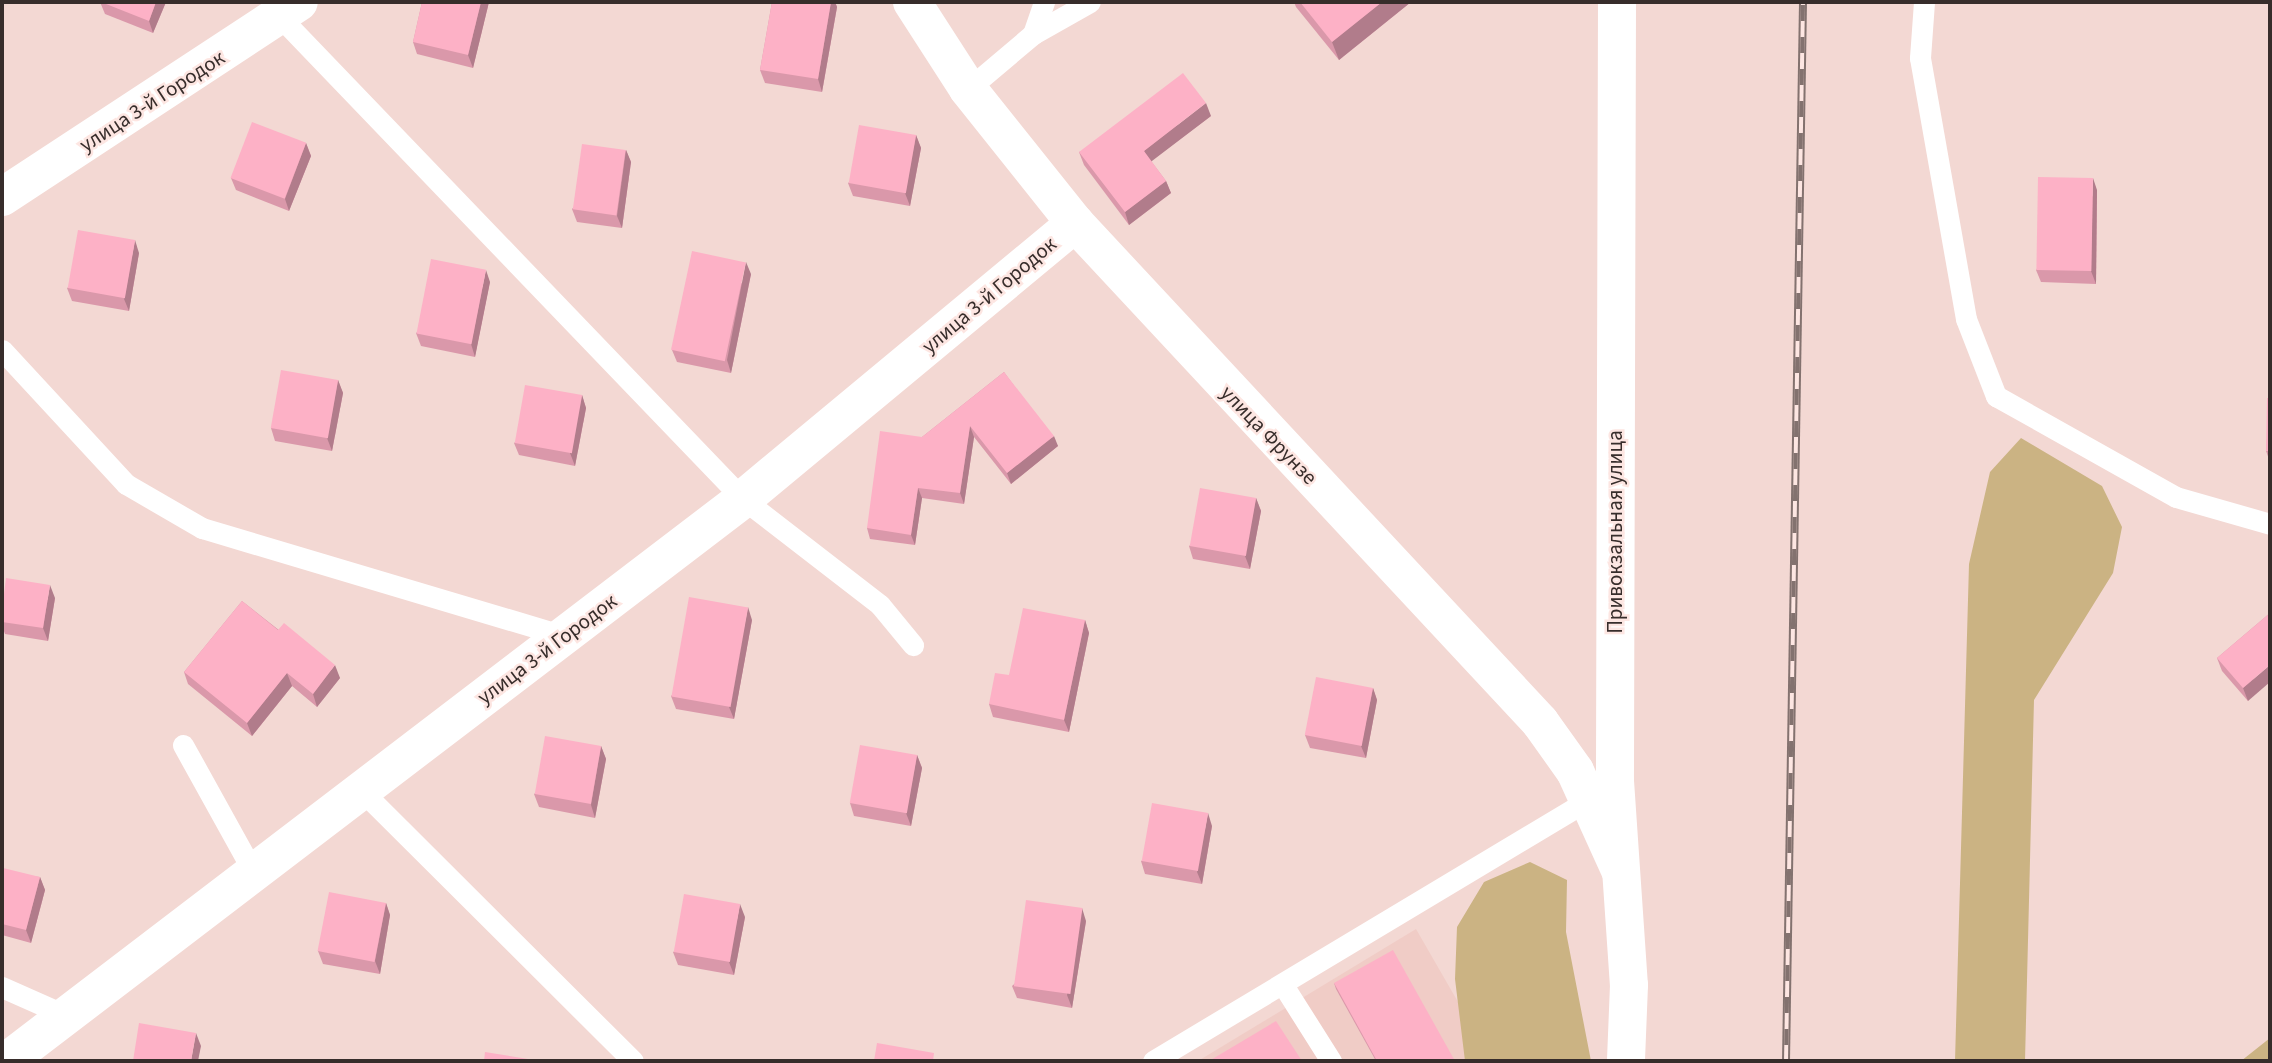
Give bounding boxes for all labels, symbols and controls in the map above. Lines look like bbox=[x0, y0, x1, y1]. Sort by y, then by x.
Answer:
street label: улица 3-й Городок bbox=[75, 45, 229, 157]
street label: улица 3-й Городок bbox=[917, 231, 1061, 359]
street label: улица Фрунзе bbox=[1216, 380, 1322, 490]
street label: Привокзальная улица bbox=[1602, 430, 1628, 634]
street label: улица 3-й Городок bbox=[472, 588, 622, 710]

